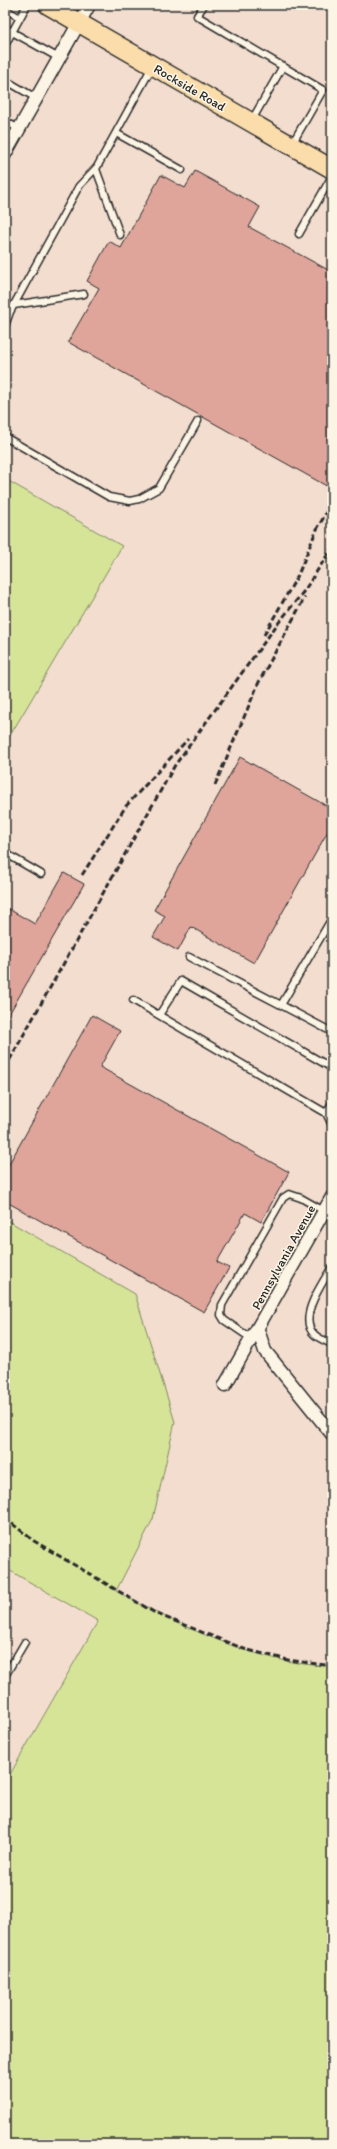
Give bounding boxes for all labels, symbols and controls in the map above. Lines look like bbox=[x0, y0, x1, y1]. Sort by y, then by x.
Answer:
street label: Rockside Road bbox=[151, 61, 228, 114]
street label: Pennsylvania Avenue bbox=[248, 1202, 318, 1312]

